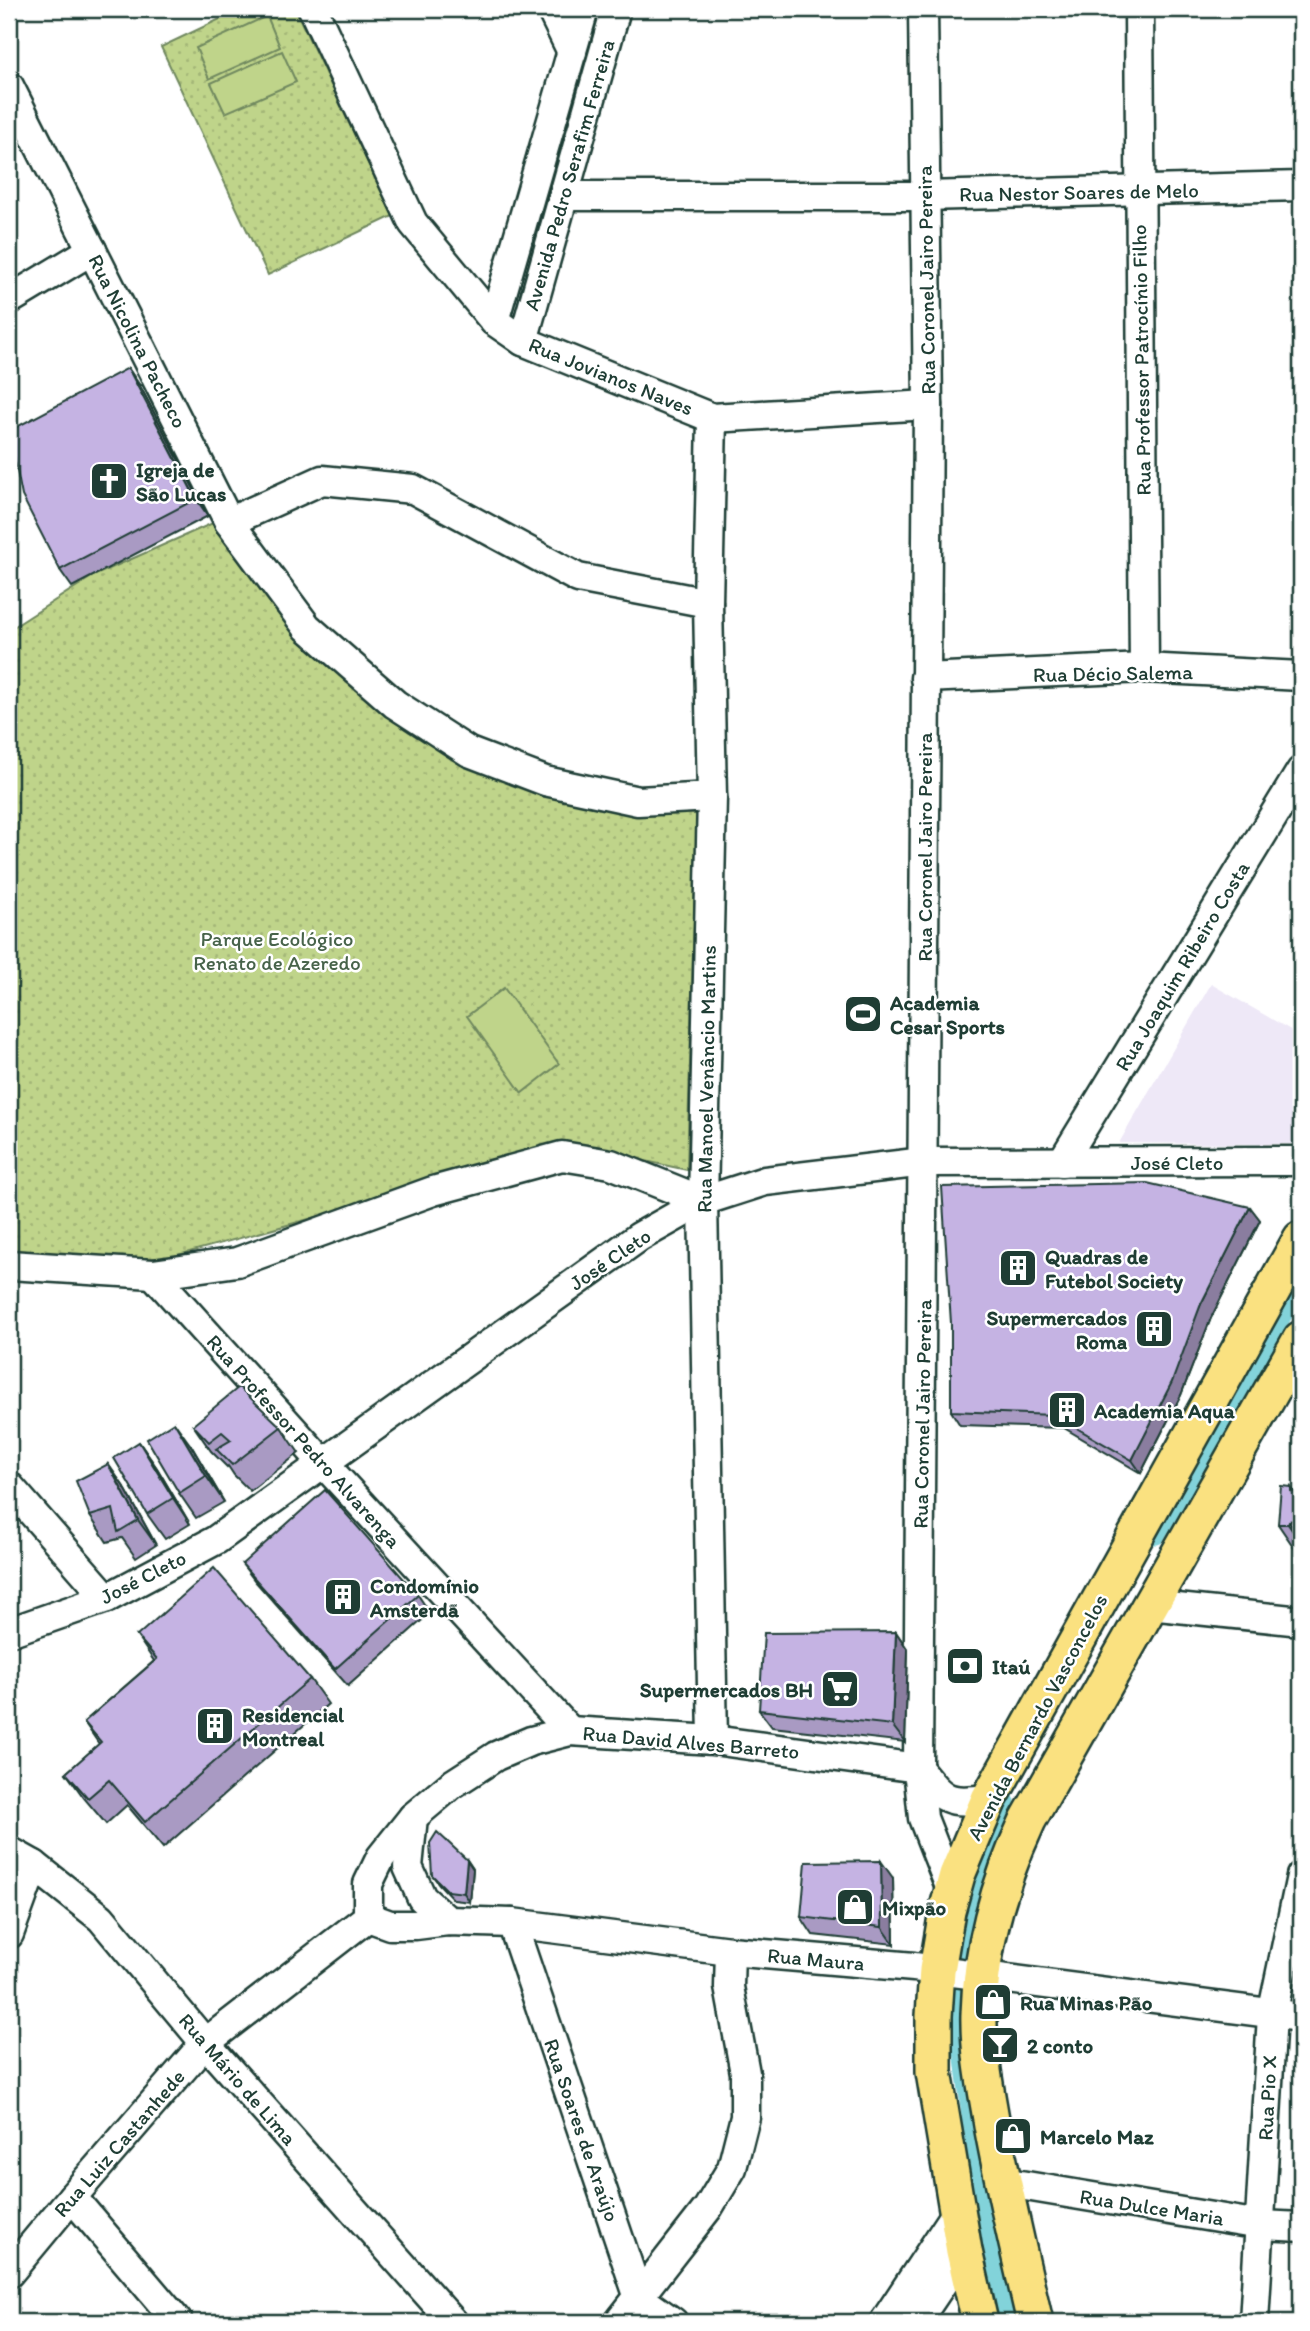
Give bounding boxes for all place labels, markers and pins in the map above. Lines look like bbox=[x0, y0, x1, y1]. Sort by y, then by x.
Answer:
place label: Igreja de São Lucas bbox=[136, 457, 226, 506]
church icon: Igreja de São Lucas bbox=[88, 460, 130, 502]
place label: Academia Cesar Sports bbox=[889, 990, 1005, 1040]
sports icon: Academia Cesar Sports bbox=[842, 993, 884, 1035]
place label: Quadras de Futebol Society bbox=[1045, 1244, 1184, 1294]
building icon: Quadras de Futebol Society bbox=[997, 1247, 1039, 1289]
place label: Supermercados Roma bbox=[987, 1305, 1128, 1354]
building icon: Supermercados Roma bbox=[1133, 1308, 1175, 1350]
building icon: Academia Aqua bbox=[1046, 1389, 1088, 1431]
place label: Academia Aqua bbox=[1093, 1398, 1236, 1424]
place label: Condomínio Amsterdã bbox=[369, 1573, 479, 1622]
building icon: Condomínio Amsterdã bbox=[322, 1576, 364, 1618]
bank icon: Itaú bbox=[944, 1645, 986, 1687]
place label: Itaú bbox=[992, 1654, 1031, 1679]
supermarket icon: Supermercados BH bbox=[819, 1668, 861, 1710]
place label: Supermercados BH bbox=[640, 1677, 813, 1703]
place label: Residencial Montreal bbox=[242, 1702, 345, 1751]
building icon: Residencial Montreal bbox=[194, 1705, 236, 1747]
shop icon: Mixpão bbox=[834, 1886, 876, 1928]
place label: Mixpão bbox=[882, 1895, 947, 1921]
shop icon: Rua Minas Pão bbox=[972, 1981, 1014, 2023]
place label: Rua Minas Pão bbox=[1020, 1990, 1153, 2015]
bar icon: 2 conto bbox=[979, 2024, 1021, 2066]
place label: 2 conto bbox=[1027, 2033, 1093, 2058]
shop icon: Marcelo Maz bbox=[992, 2115, 1034, 2157]
place label: Marcelo Maz bbox=[1040, 2124, 1154, 2149]

